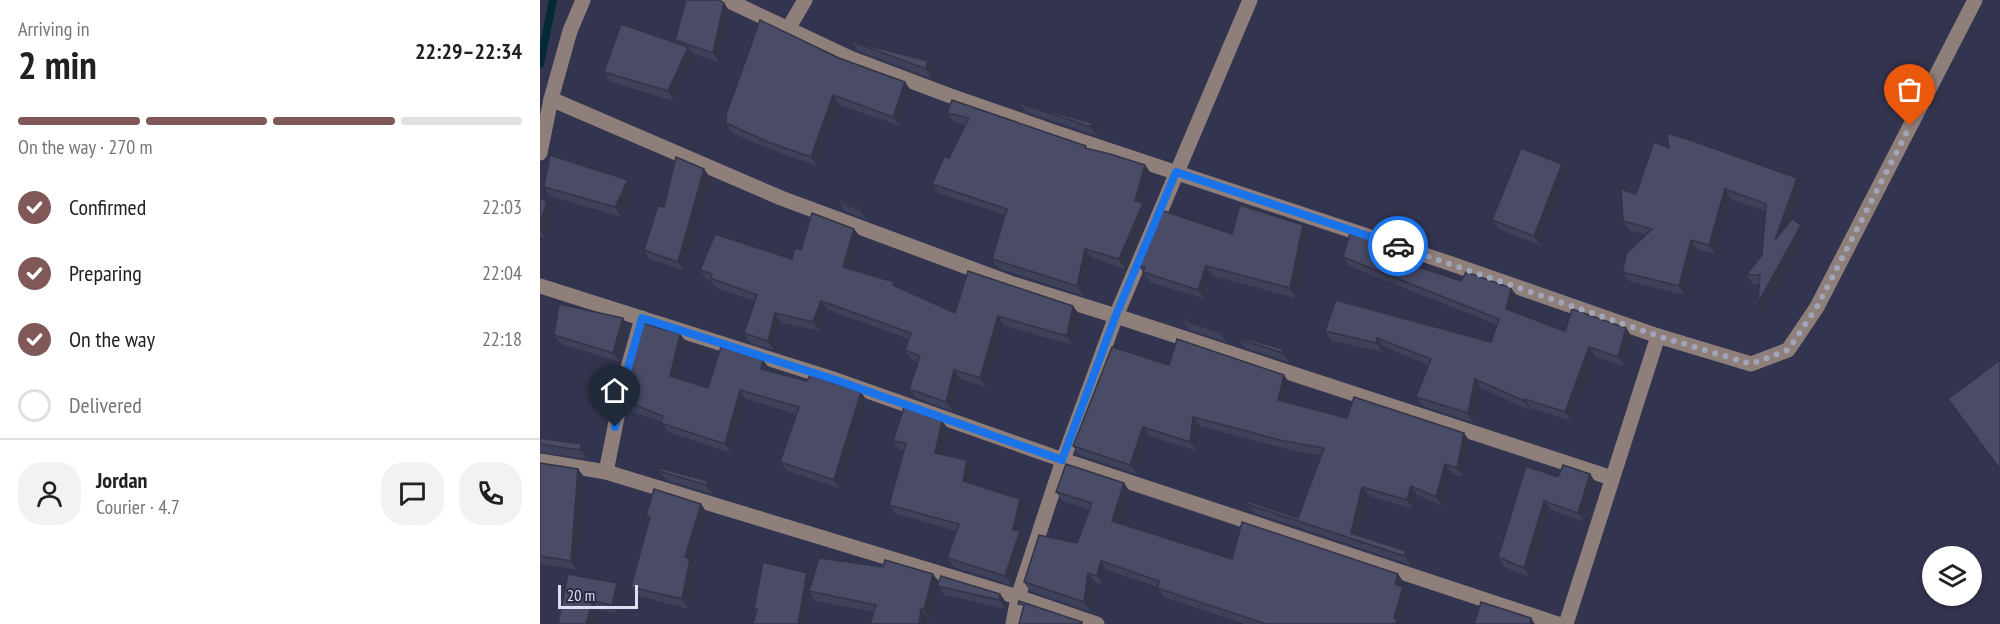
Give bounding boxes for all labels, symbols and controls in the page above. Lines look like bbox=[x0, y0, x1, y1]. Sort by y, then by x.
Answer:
text: Arriving in bbox=[18, 16, 90, 42]
text: 22:29–22:34 bbox=[415, 37, 522, 65]
text: 2 min bbox=[18, 39, 97, 90]
pin bbox=[1884, 64, 1935, 126]
icon: bag bbox=[1893, 73, 1926, 106]
text: On the way · 270 m bbox=[18, 134, 153, 160]
icon: check bbox=[18, 191, 51, 224]
text: Confirmed bbox=[69, 193, 146, 221]
text: 22:03 bbox=[482, 194, 522, 220]
courier bbox=[1368, 216, 1428, 276]
icon: car bbox=[1382, 230, 1415, 263]
icon: check bbox=[18, 257, 51, 290]
text: Preparing bbox=[69, 259, 142, 287]
text: 22:04 bbox=[482, 260, 522, 286]
icon: check bbox=[18, 323, 51, 356]
text: On the way bbox=[69, 325, 155, 353]
text: 22:18 bbox=[482, 326, 522, 352]
pin bbox=[589, 365, 640, 427]
icon: home bbox=[598, 374, 631, 407]
text: Delivered bbox=[69, 391, 142, 419]
button: person bbox=[18, 462, 81, 525]
button: chat bbox=[381, 462, 444, 525]
button: phone bbox=[459, 462, 522, 525]
text: Jordan bbox=[96, 466, 147, 494]
text: Courier · 4.7 bbox=[96, 494, 180, 520]
map controls bbox=[1922, 546, 1982, 606]
button: layers bbox=[1922, 546, 1982, 606]
scale bar bbox=[558, 582, 638, 610]
text: 20 m bbox=[567, 585, 595, 605]

